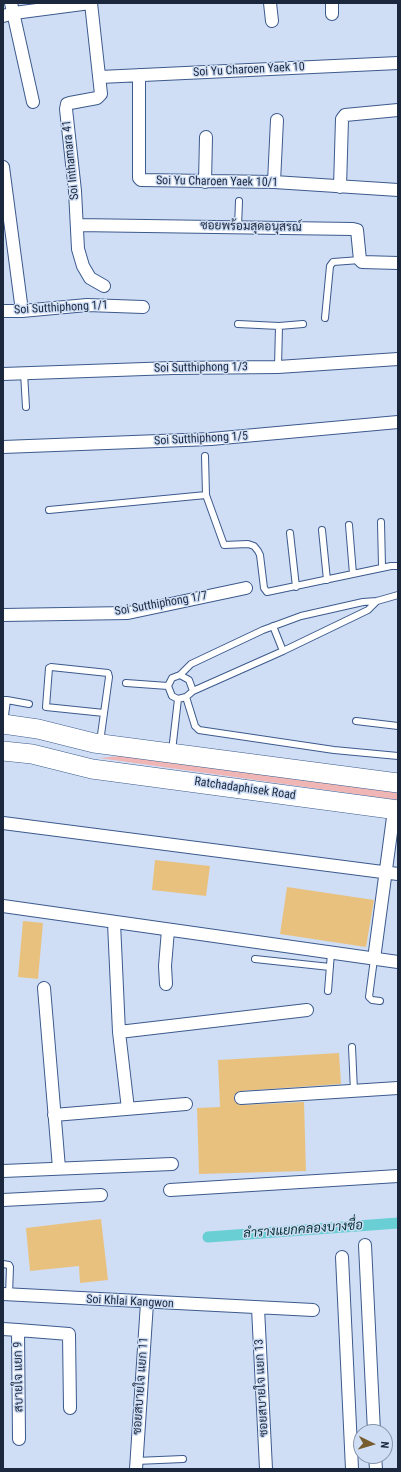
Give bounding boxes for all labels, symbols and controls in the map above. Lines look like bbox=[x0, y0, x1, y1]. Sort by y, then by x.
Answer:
street label: Soi Yu Charoen Yaek 10 bbox=[193, 60, 305, 80]
street label: Soi Inthamara 41 bbox=[60, 119, 82, 201]
street label: Soi Yu Charoen Yaek 10/1 bbox=[156, 174, 278, 190]
street label: ซอยพร้อมสุดอนุสรณ์ bbox=[200, 219, 302, 235]
street label: Soi Sutthiphong 1/1 bbox=[14, 298, 108, 318]
street label: Soi Sutthiphong 1/3 bbox=[154, 360, 248, 376]
street label: Soi Sutthiphong 1/5 bbox=[154, 429, 248, 449]
street label: Soi Sutthiphong 1/7 bbox=[113, 589, 209, 619]
street label: Ratchadaphisek Road bbox=[193, 775, 297, 803]
water label: ลำรางแยกคลองบางซื่อ bbox=[243, 1218, 363, 1242]
street label: Soi Khlai Kangwon bbox=[86, 1293, 174, 1311]
street label: ซอยสบายใจ แยก 11 bbox=[130, 1337, 152, 1435]
street label: ซอยสบายใจ แยก 13 bbox=[252, 1339, 272, 1437]
street label: สบายใจ แยก 9 bbox=[11, 1342, 27, 1412]
north arrow bbox=[353, 1424, 393, 1464]
text: N bbox=[378, 1441, 391, 1449]

